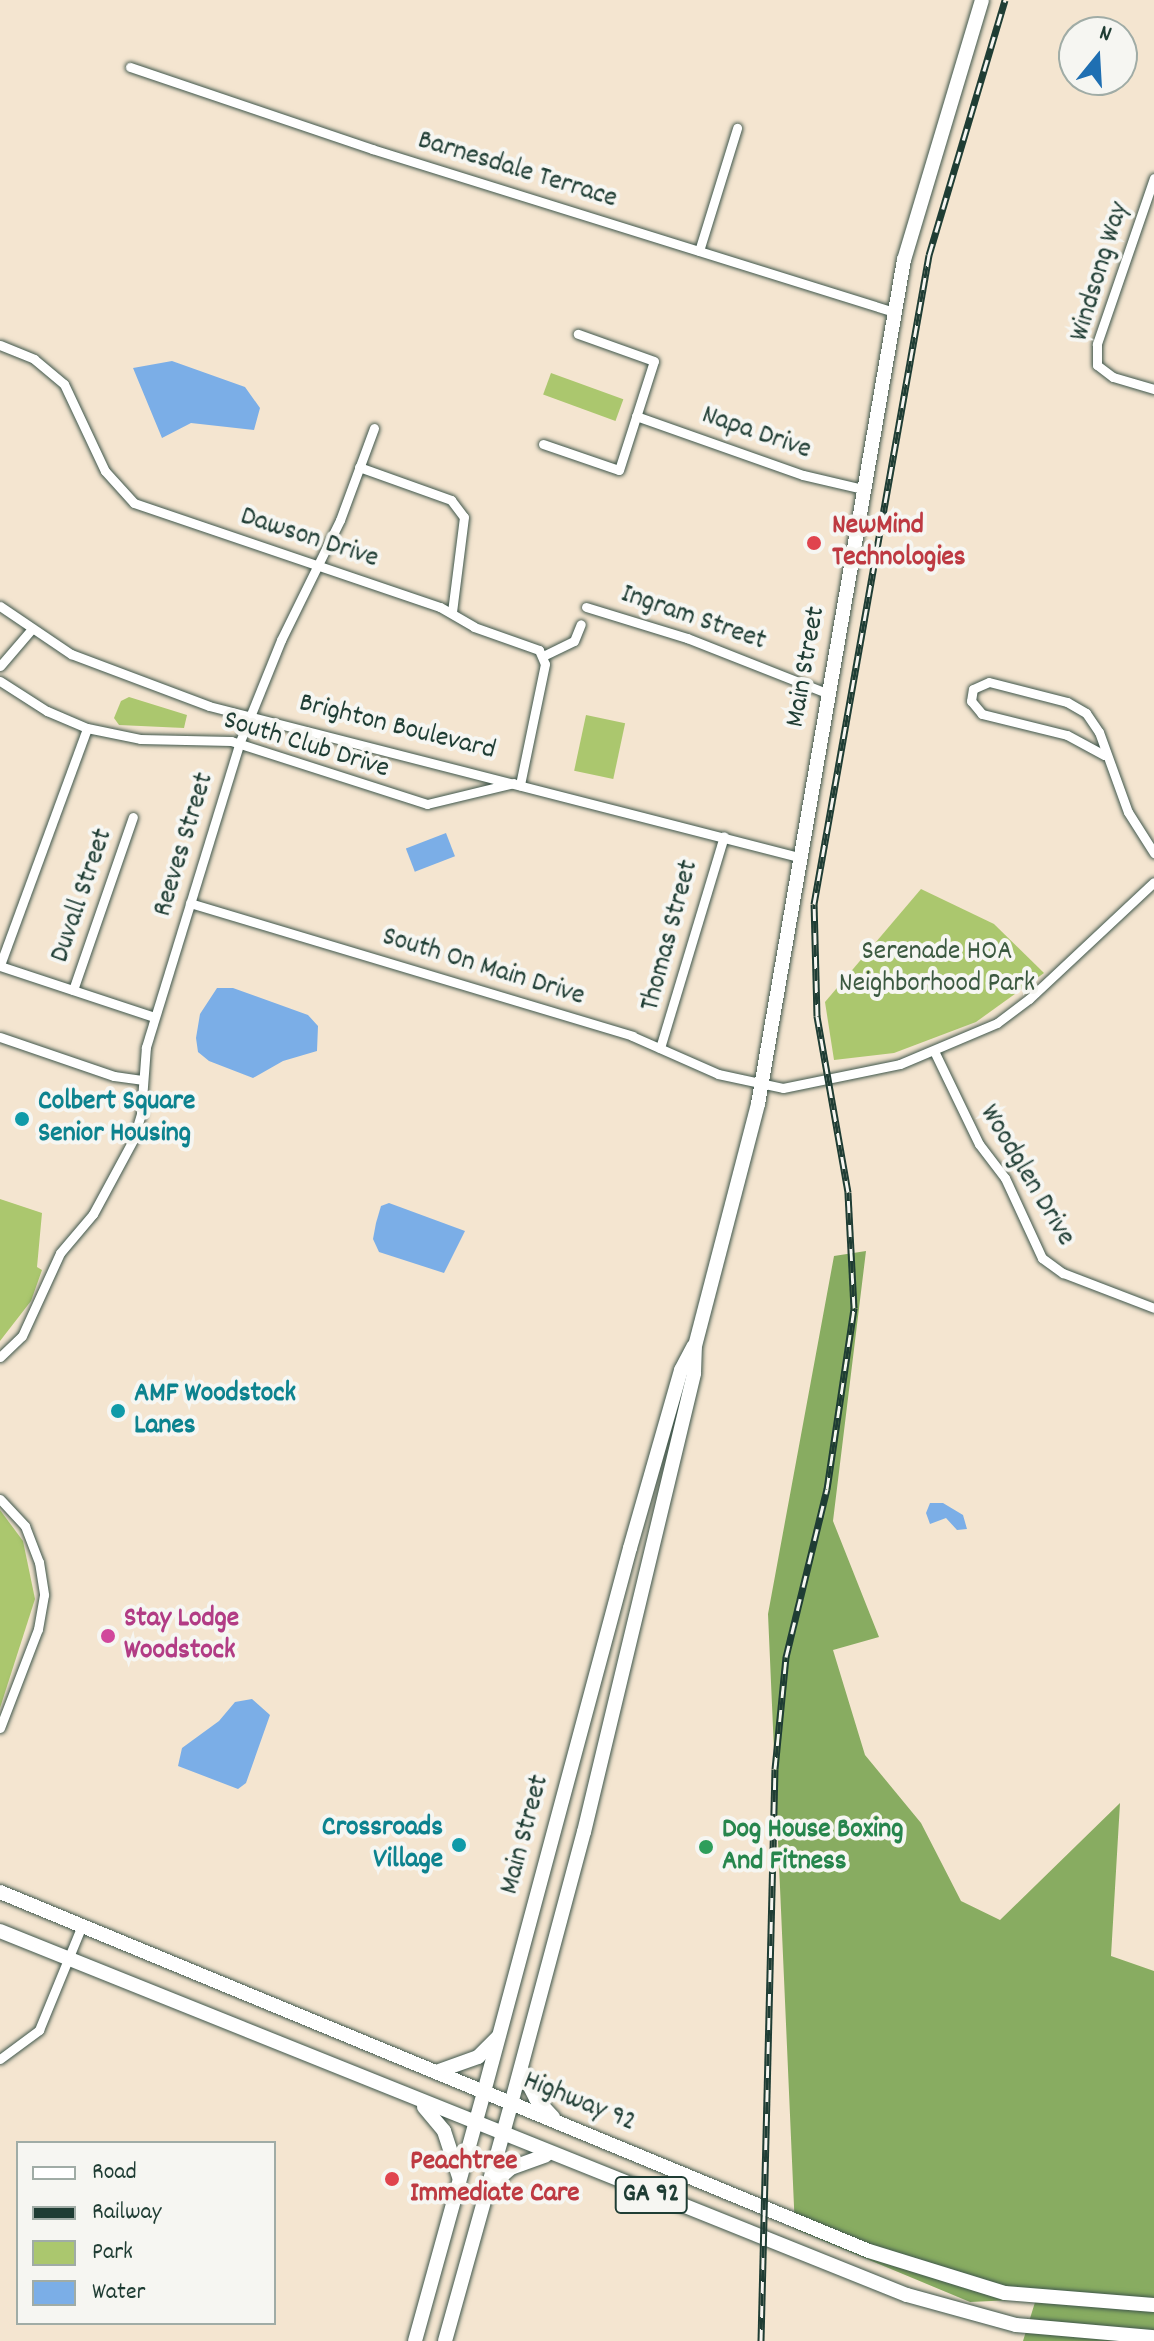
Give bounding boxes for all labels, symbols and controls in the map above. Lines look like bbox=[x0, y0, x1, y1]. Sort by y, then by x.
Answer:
north arrow bbox=[1058, 16, 1138, 96]
text: N bbox=[1095, 18, 1115, 51]
street label: Barnesdale Terrace bbox=[413, 125, 621, 217]
street label: Windsong Way bbox=[1064, 198, 1138, 346]
street label: Napa Drive bbox=[697, 400, 815, 468]
street label: Dawson Drive bbox=[236, 501, 382, 577]
place label: NewMind Technologies bbox=[832, 510, 966, 576]
marker: NewMind Technologies bbox=[803, 532, 825, 554]
street label: Ingram Street bbox=[616, 579, 770, 659]
street label: Main Street bbox=[780, 604, 834, 730]
street label: Brighton Boulevard bbox=[295, 687, 499, 769]
street label: South Club Drive bbox=[219, 705, 393, 787]
street label: Reeves Street bbox=[147, 769, 223, 921]
street label: Duvall Street bbox=[44, 825, 122, 967]
street label: Thomas Street bbox=[635, 857, 707, 1015]
street label: South On Main Drive bbox=[378, 921, 588, 1015]
park label: Serenade HOA Neighborhood Park bbox=[839, 936, 1035, 1002]
place label: Colbert Square Senior Housing bbox=[38, 1086, 195, 1152]
street label: Woodglen Drive bbox=[971, 1099, 1081, 1253]
marker: Colbert Square Senior Housing bbox=[13, 1110, 31, 1128]
place label: AMF Woodstock Lanes bbox=[134, 1378, 296, 1444]
marker: AMF Woodstock Lanes bbox=[109, 1402, 127, 1420]
place label: Stay Lodge Woodstock bbox=[124, 1603, 239, 1669]
marker: Stay Lodge Woodstock bbox=[99, 1627, 117, 1645]
street label: Main Street bbox=[494, 1772, 558, 1898]
place label: Crossroads Village bbox=[322, 1812, 443, 1878]
place label: Dog House Boxing And Fitness bbox=[722, 1814, 903, 1880]
marker: Crossroads Village bbox=[450, 1836, 468, 1854]
marker: Dog House Boxing And Fitness bbox=[697, 1838, 715, 1856]
street label: Highway 92 bbox=[518, 2065, 640, 2141]
legend bbox=[16, 2141, 276, 2325]
place label: Peachtree Immediate Care bbox=[410, 2146, 580, 2212]
text: Road bbox=[92, 2156, 137, 2190]
marker: Peachtree Immediate Care bbox=[381, 2168, 403, 2190]
road number: GA 92 bbox=[613, 2173, 689, 2217]
text: Railway bbox=[92, 2196, 161, 2230]
text: Park bbox=[92, 2236, 133, 2270]
text: Water bbox=[92, 2276, 145, 2310]

